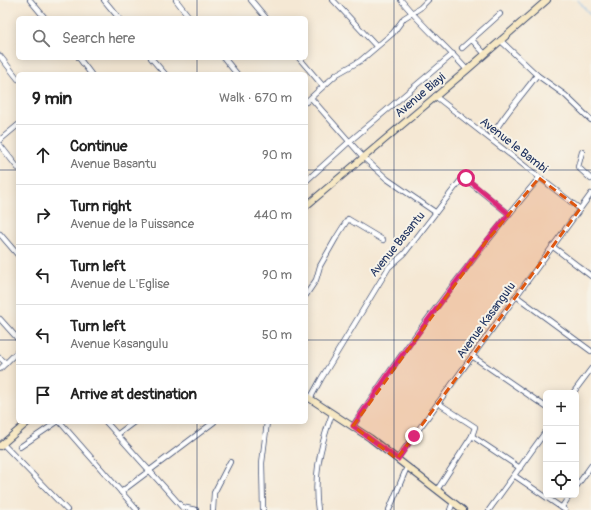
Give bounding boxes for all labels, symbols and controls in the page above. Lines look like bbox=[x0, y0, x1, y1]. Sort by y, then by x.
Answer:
search box bbox=[16, 16, 308, 60]
icon: search bbox=[30, 27, 52, 49]
text: Search here bbox=[62, 29, 135, 48]
street label: Avenue Biayi bbox=[392, 70, 449, 121]
text: 9 min bbox=[32, 88, 72, 109]
text: Walk · 670 m bbox=[219, 90, 292, 106]
street label: Avenue le Bambi bbox=[477, 114, 551, 177]
text: Continue bbox=[70, 137, 128, 156]
icon: ahead bbox=[32, 144, 54, 166]
text: 90 m bbox=[262, 147, 292, 163]
text: Avenue Basantu bbox=[70, 156, 157, 172]
route start bbox=[457, 169, 475, 187]
text: Turn right bbox=[70, 197, 131, 216]
icon: right bbox=[32, 204, 54, 226]
text: 440 m bbox=[254, 207, 292, 223]
street label: Avenue Basantu bbox=[366, 209, 428, 280]
text: Avenue de la Puissance bbox=[70, 216, 194, 232]
text: Turn left bbox=[70, 257, 126, 276]
icon: left bbox=[32, 264, 54, 286]
text: 90 m bbox=[262, 267, 292, 283]
text: Avenue de L'Eglise bbox=[70, 276, 169, 292]
street label: Avenue Kasangulu bbox=[454, 279, 519, 361]
text: Turn left bbox=[70, 317, 126, 336]
icon: left bbox=[32, 324, 54, 346]
text: 50 m bbox=[262, 327, 292, 343]
text: Avenue Kasangulu bbox=[70, 336, 168, 352]
icon: arrive bbox=[32, 384, 54, 406]
text: Arrive at destination bbox=[70, 385, 197, 404]
map controls bbox=[543, 390, 579, 498]
button: + bbox=[543, 390, 579, 426]
button: − bbox=[543, 426, 579, 462]
route end bbox=[405, 427, 423, 445]
button: locate bbox=[543, 462, 579, 498]

